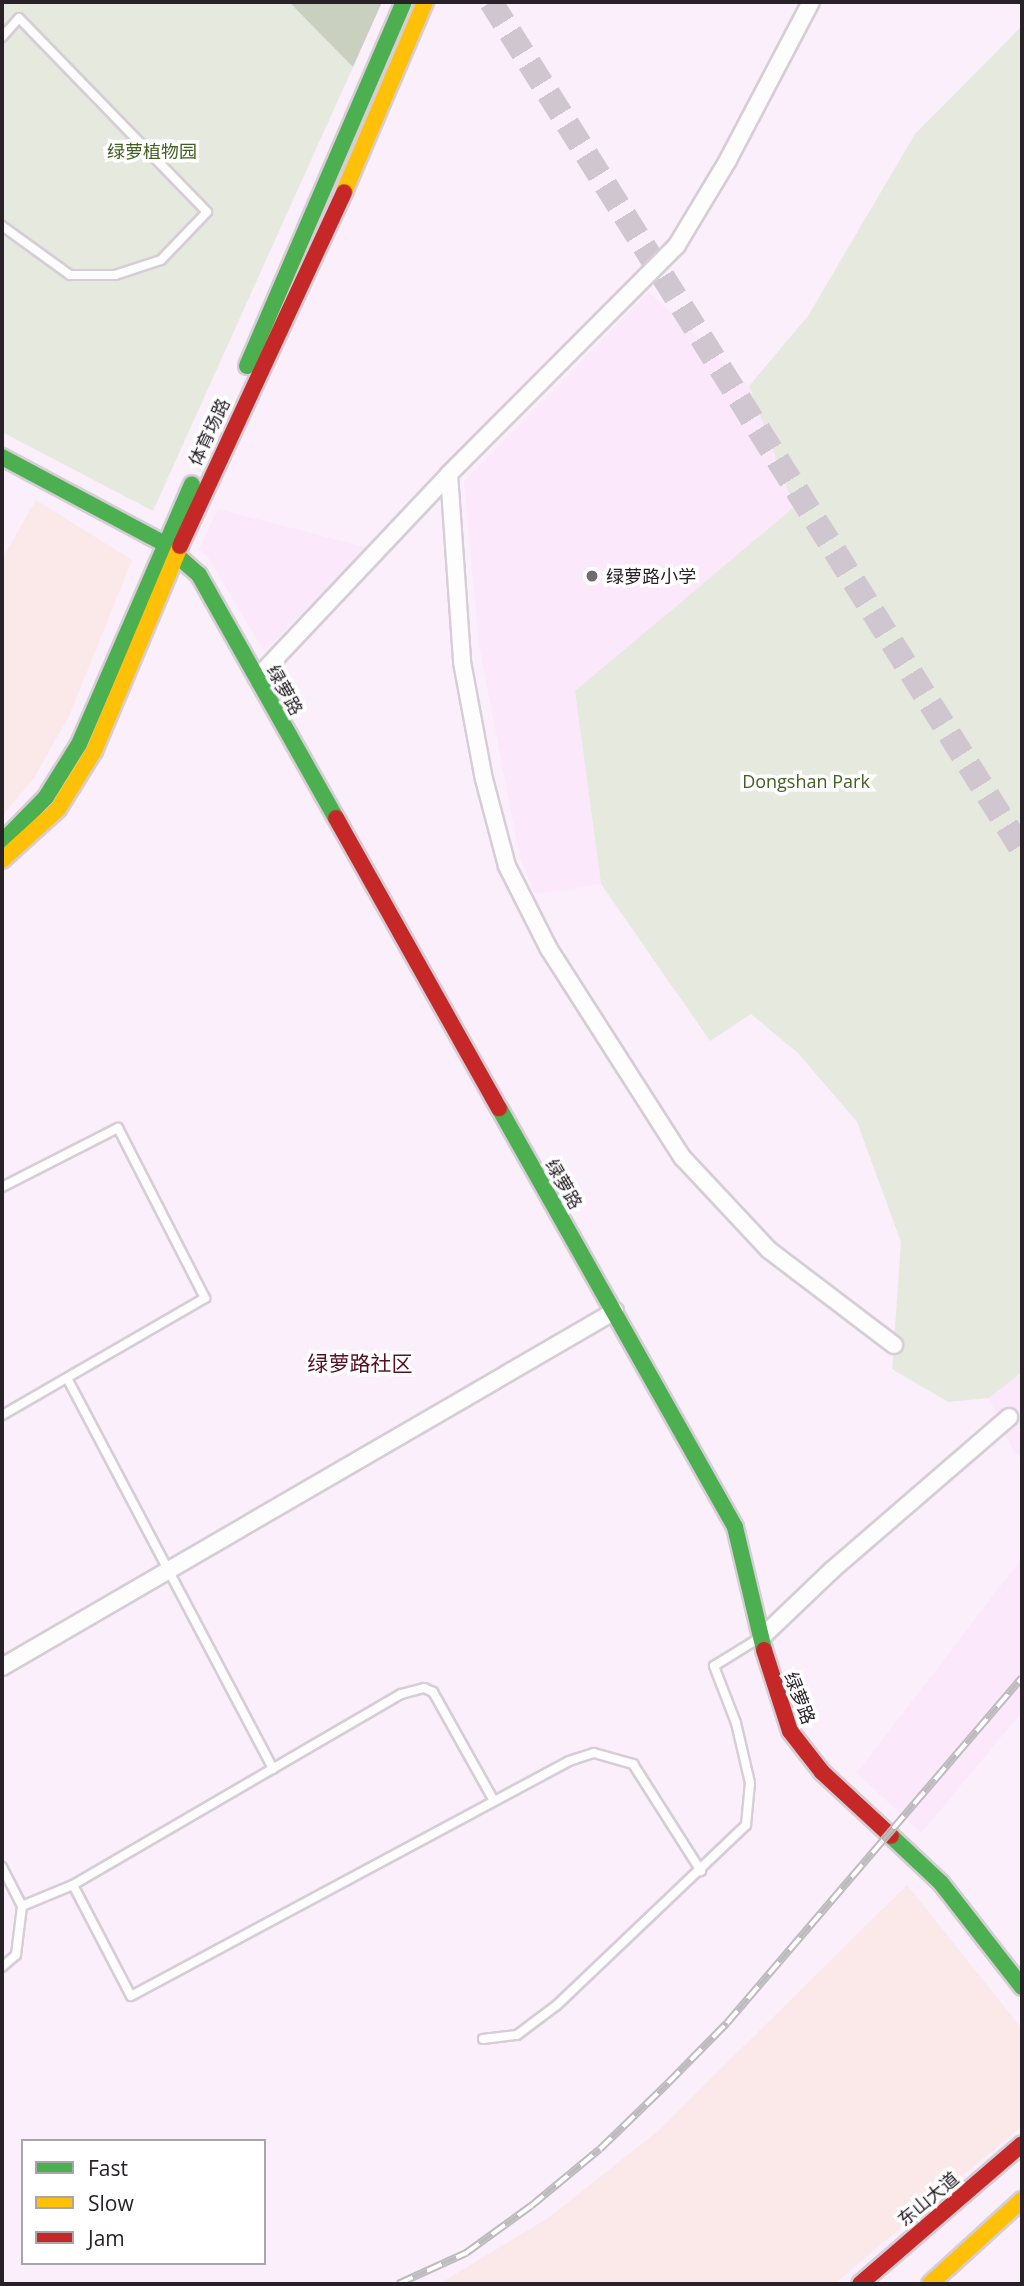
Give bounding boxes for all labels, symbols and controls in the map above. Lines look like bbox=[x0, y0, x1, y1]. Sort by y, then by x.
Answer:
park label: 绿萝植物园 bbox=[107, 140, 197, 162]
street label: 体育场路 bbox=[184, 395, 234, 469]
place label: 绿萝路小学 bbox=[606, 565, 696, 587]
marker: 绿萝路小学 bbox=[584, 568, 600, 584]
street label: 绿萝路 bbox=[262, 661, 308, 719]
park label: Dongshan Park bbox=[742, 770, 870, 792]
street label: 绿萝路 bbox=[541, 1155, 587, 1213]
district label: 绿萝路社区 bbox=[308, 1350, 412, 1376]
street label: 绿萝路 bbox=[780, 1669, 820, 1727]
legend bbox=[21, 2139, 266, 2265]
text: Fast bbox=[88, 2154, 128, 2182]
street label: 东山大道 bbox=[893, 2168, 963, 2230]
text: Slow bbox=[88, 2189, 134, 2217]
text: Jam bbox=[88, 2224, 125, 2252]

